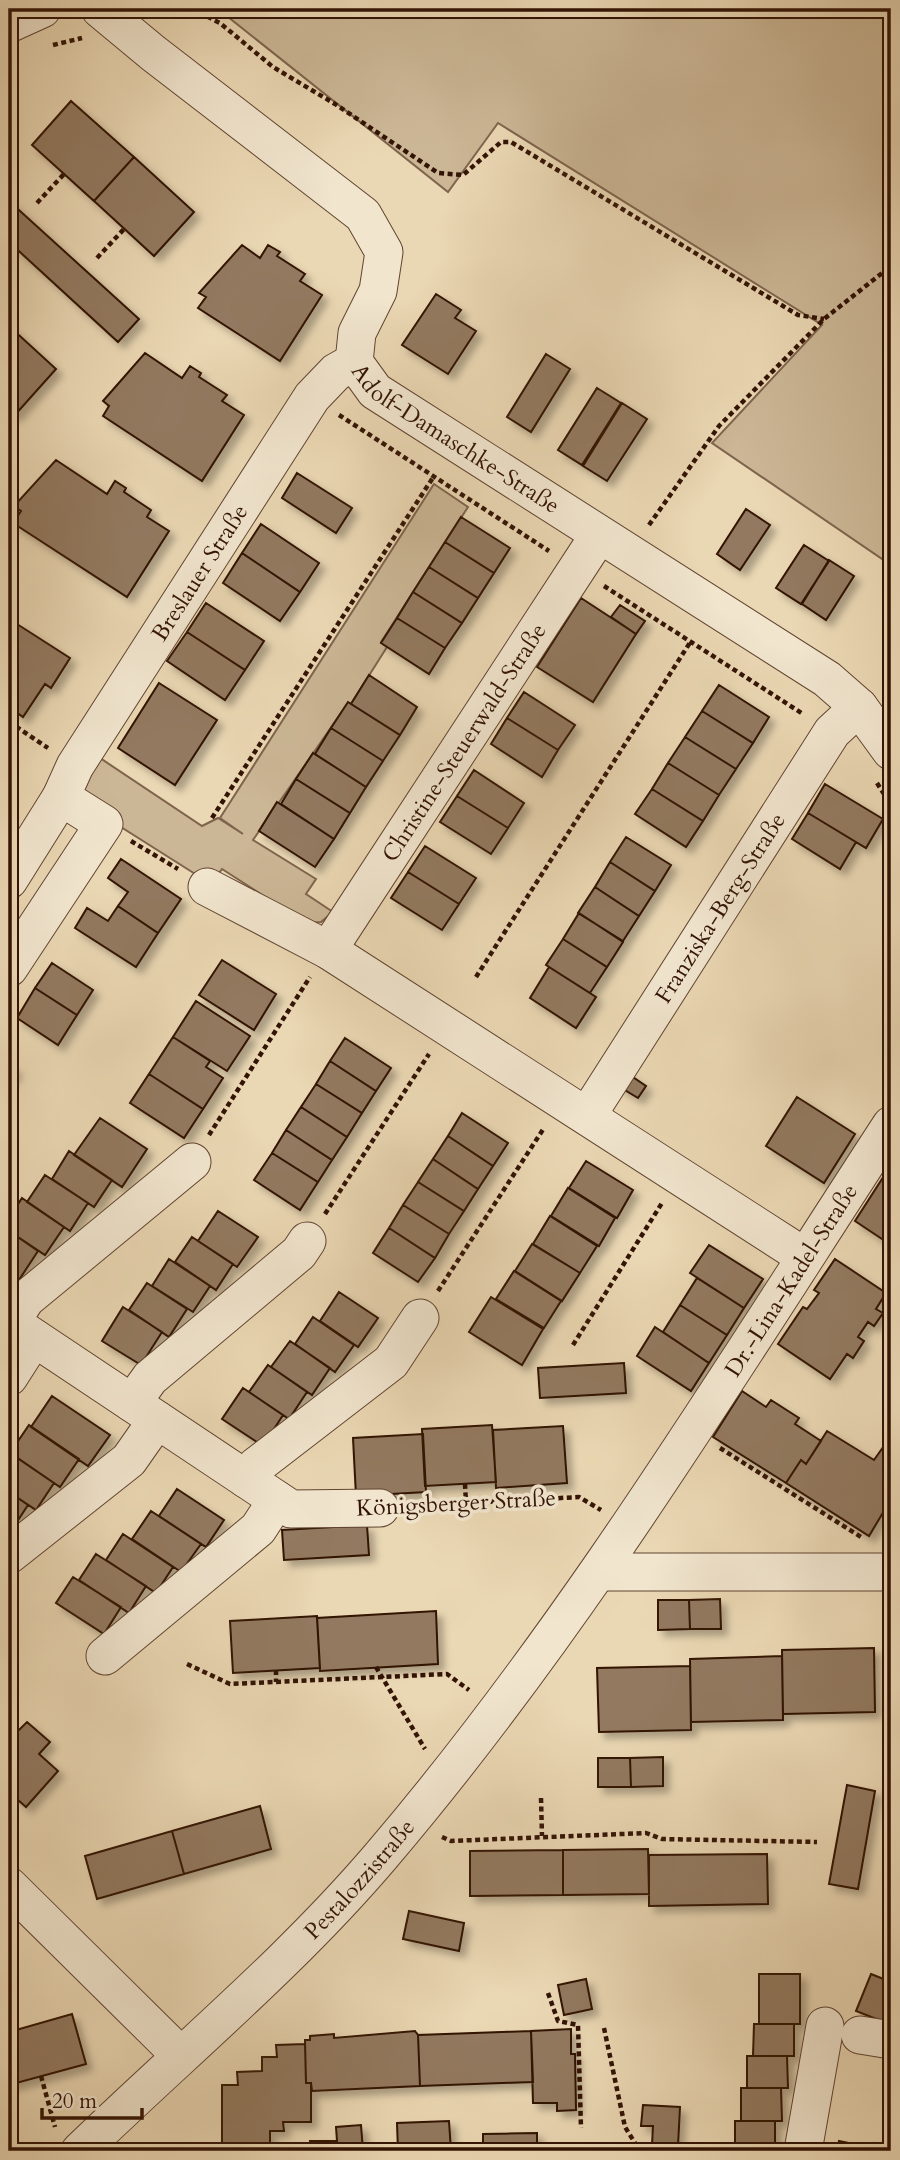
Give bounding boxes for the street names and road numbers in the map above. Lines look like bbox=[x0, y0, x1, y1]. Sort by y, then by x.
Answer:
street label: Adolf-Damaschke-Straße bbox=[344, 357, 566, 521]
street label: Breslauer Straße bbox=[144, 498, 255, 647]
street label: Christine-Steuerwald-Straße bbox=[374, 617, 553, 868]
street label: Franziska-Berg-Straße bbox=[647, 806, 792, 1009]
street label: Dr.-Lina-Kadel-Straße bbox=[717, 1177, 865, 1383]
street label: Königsberger Straße bbox=[355, 1482, 557, 1524]
street label: Pestalozzistraße bbox=[297, 1812, 421, 1946]

